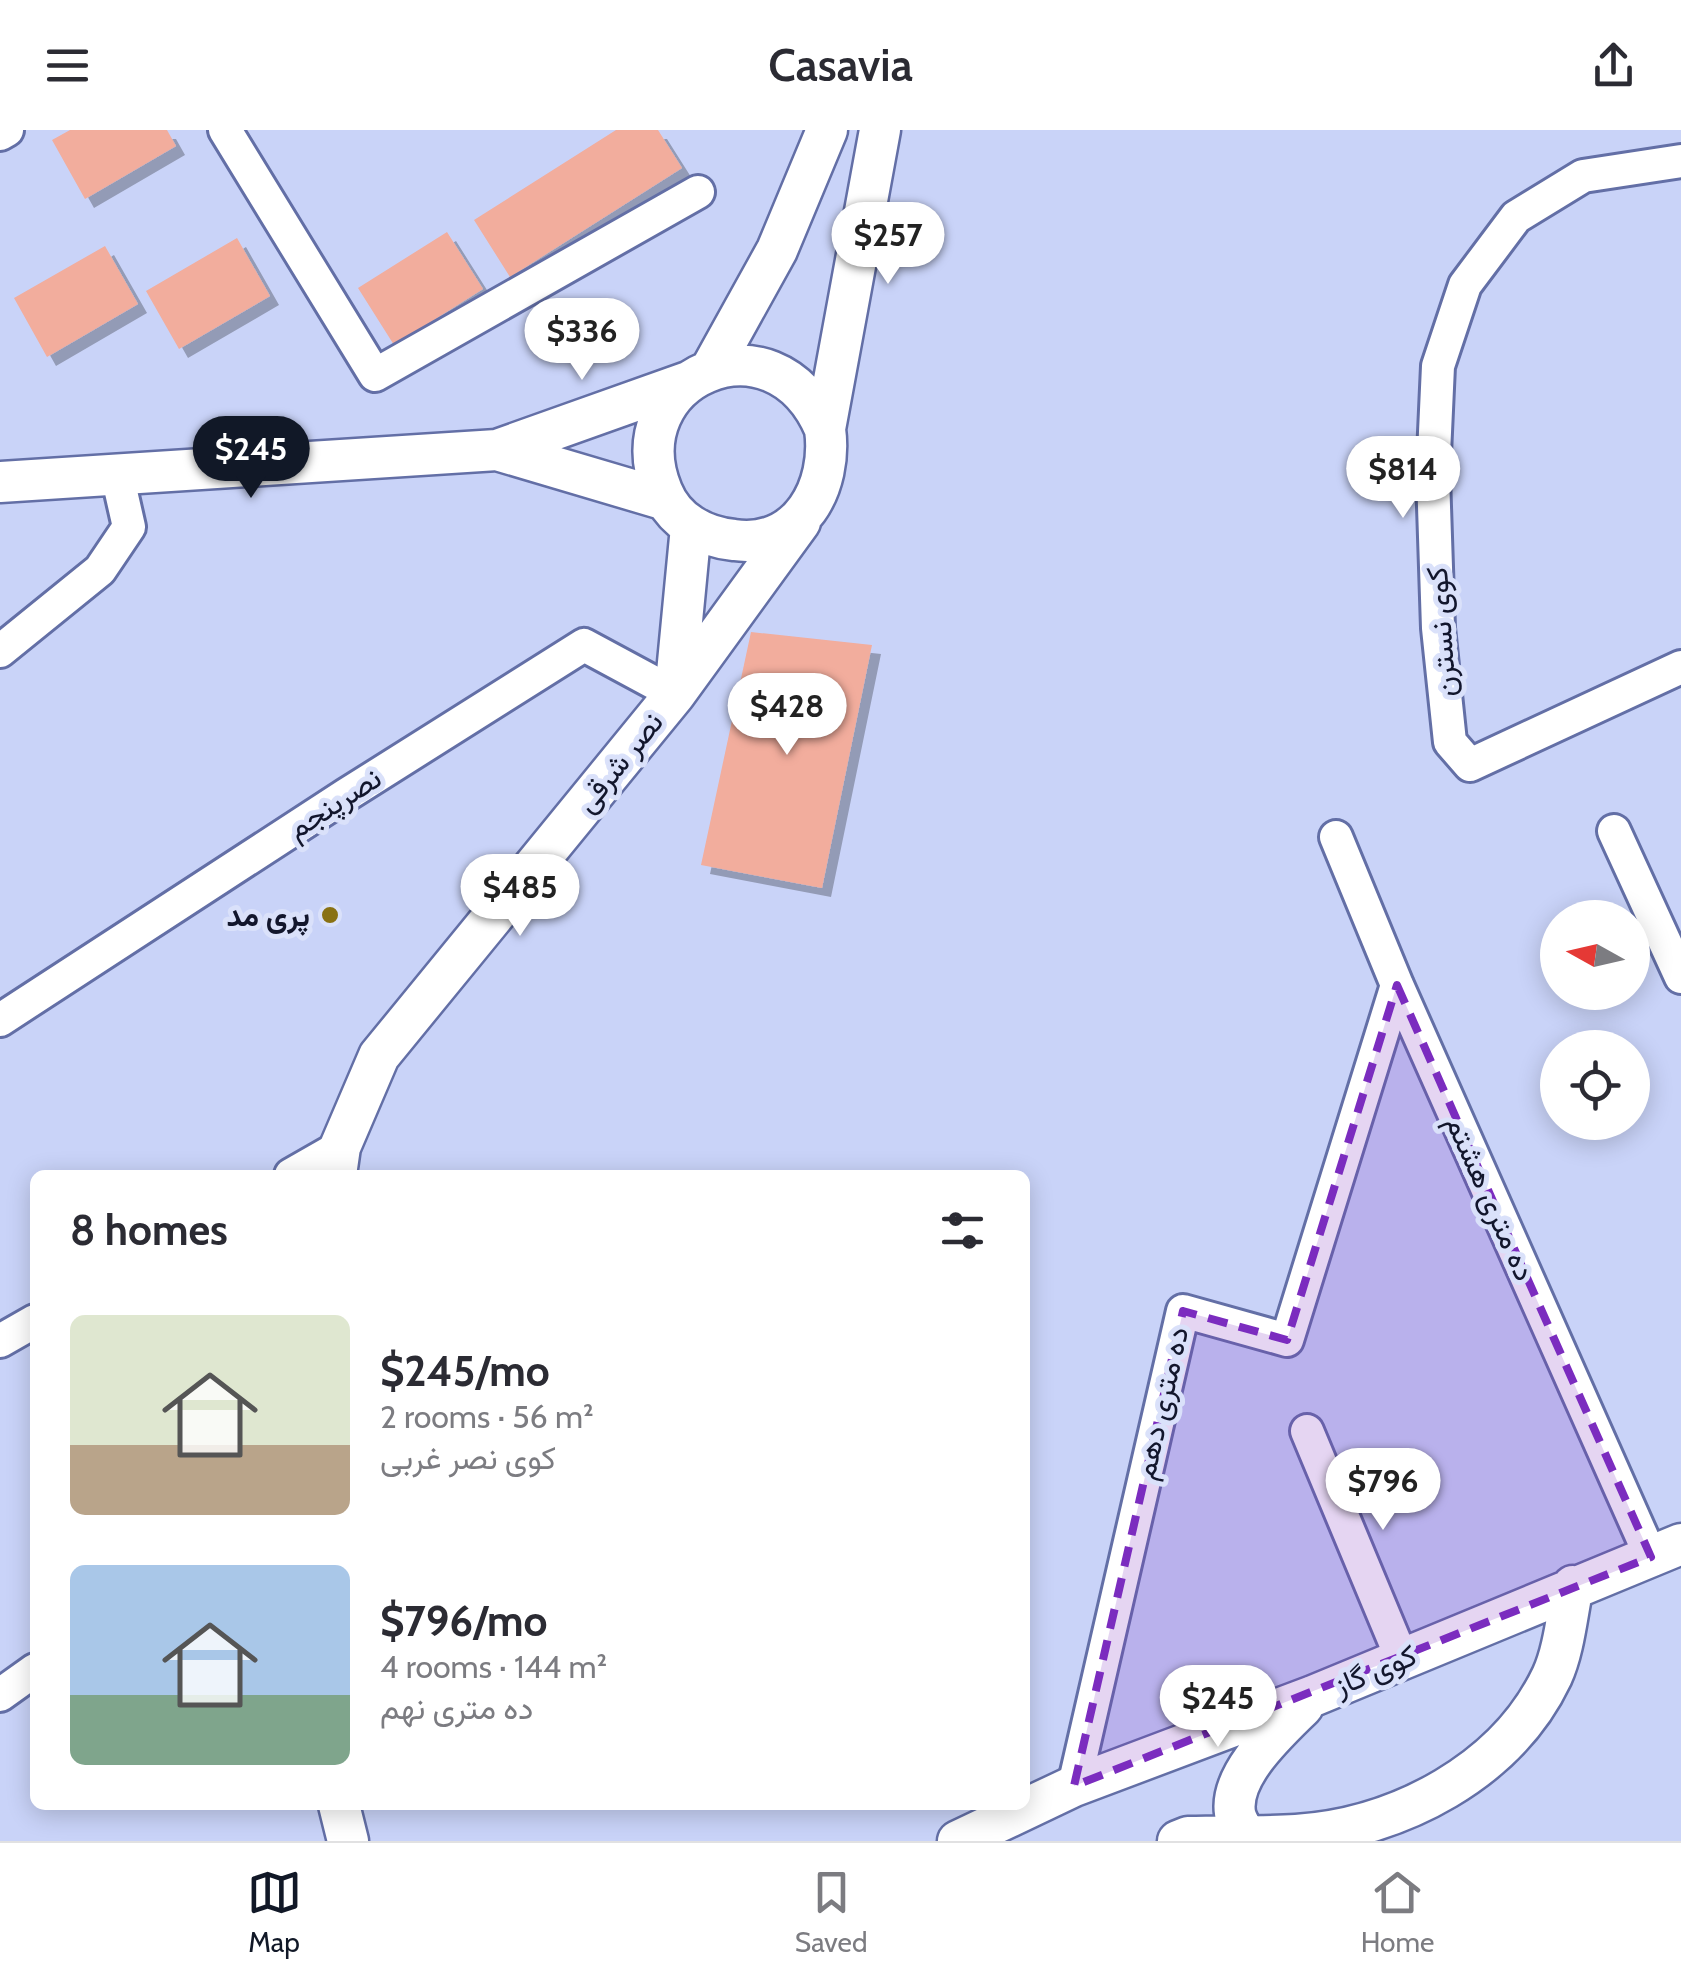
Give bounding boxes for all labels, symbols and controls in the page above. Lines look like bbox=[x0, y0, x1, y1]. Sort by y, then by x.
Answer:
icon: menu bbox=[40, 38, 95, 93]
text: Casavia bbox=[768, 38, 913, 92]
icon: share bbox=[1586, 38, 1641, 93]
pin: $257 bbox=[829, 202, 947, 287]
text: $257 bbox=[854, 215, 923, 254]
pin: $336 bbox=[523, 298, 641, 383]
text: $336 bbox=[546, 311, 618, 350]
pin: $245 bbox=[192, 416, 310, 501]
text: $245 bbox=[215, 429, 287, 468]
pin: $814 bbox=[1344, 436, 1462, 521]
text: $814 bbox=[1368, 449, 1438, 488]
street label: کوی نسترن bbox=[1418, 566, 1464, 698]
pin: $428 bbox=[728, 673, 846, 758]
text: $428 bbox=[750, 686, 824, 725]
street label: نصر شرقی bbox=[567, 704, 671, 820]
street label: نصرپنجم bbox=[280, 759, 389, 849]
pin: $485 bbox=[461, 854, 579, 939]
text: $485 bbox=[483, 867, 557, 906]
place label: پری مد bbox=[226, 897, 310, 936]
north arrow bbox=[1540, 900, 1650, 1010]
map controls bbox=[1540, 900, 1650, 1140]
marker: پری مد bbox=[319, 904, 341, 926]
button: locate bbox=[1540, 1030, 1650, 1140]
street label: ده متری هشتم bbox=[1437, 1109, 1544, 1287]
icon: filters bbox=[935, 1203, 990, 1258]
text: 8 homes bbox=[70, 1204, 228, 1256]
street label: ده متری دهم bbox=[1125, 1323, 1197, 1483]
text: $245/mo bbox=[380, 1345, 550, 1397]
icon: home bbox=[150, 1355, 270, 1475]
text: 2 rooms · 56 m² bbox=[380, 1397, 594, 1436]
text: کوی نصر غربی bbox=[380, 1438, 556, 1477]
pin: $796 bbox=[1324, 1448, 1442, 1533]
text: $796 bbox=[1348, 1461, 1418, 1500]
text: $796/mo bbox=[380, 1595, 547, 1647]
icon: home bbox=[150, 1605, 270, 1725]
street label: کوی گاز bbox=[1327, 1636, 1422, 1704]
text: 4 rooms · 144 m² bbox=[380, 1647, 607, 1686]
pin: $245 bbox=[1159, 1665, 1277, 1750]
text: $245 bbox=[1182, 1678, 1254, 1717]
text: ده متری نهم bbox=[380, 1688, 533, 1727]
tab: Map bbox=[247, 1865, 302, 1959]
tab: Saved bbox=[795, 1865, 868, 1959]
tab: Home bbox=[1361, 1865, 1434, 1959]

